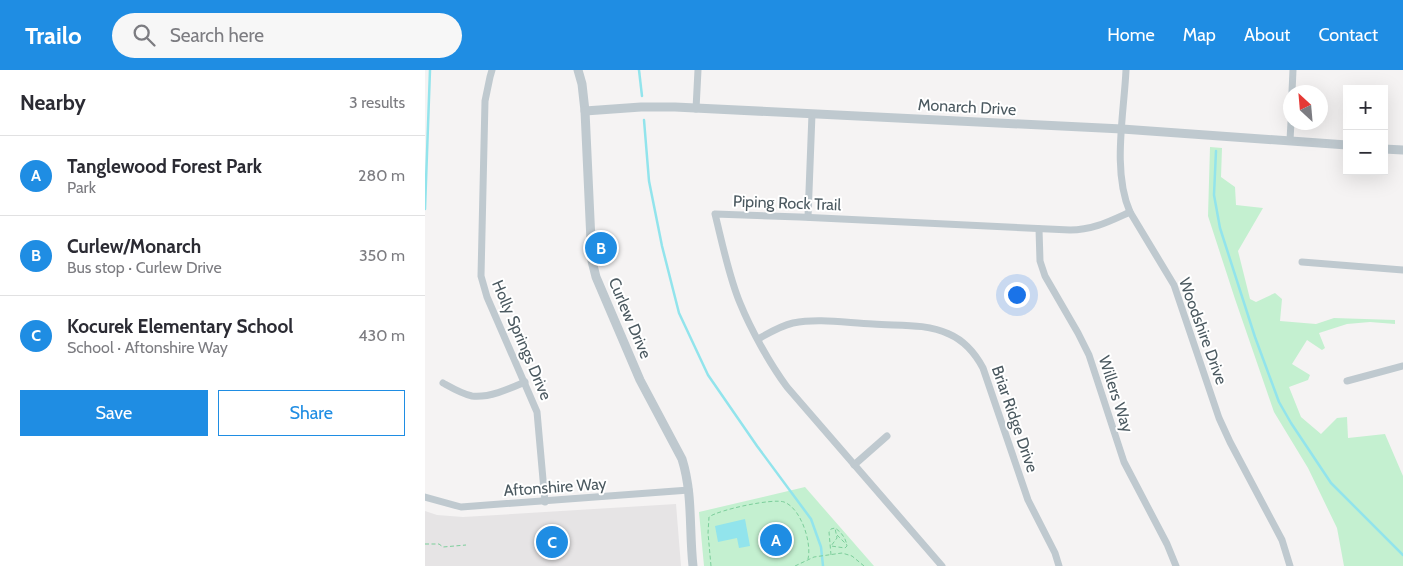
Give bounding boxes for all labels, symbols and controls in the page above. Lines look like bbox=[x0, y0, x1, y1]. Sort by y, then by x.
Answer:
search box bbox=[112, 13, 462, 58]
text: Trailo bbox=[25, 21, 82, 50]
icon: search bbox=[130, 21, 158, 49]
text: Search here bbox=[170, 24, 264, 47]
text: Home bbox=[1107, 24, 1155, 46]
text: Map bbox=[1183, 24, 1216, 46]
text: About bbox=[1244, 24, 1290, 46]
text: Contact bbox=[1318, 24, 1378, 46]
north arrow bbox=[1283, 85, 1328, 130]
map controls bbox=[1343, 85, 1388, 175]
button: + bbox=[1343, 85, 1388, 130]
text: Nearby bbox=[20, 90, 86, 115]
text: 3 results bbox=[349, 93, 405, 112]
street label: Monarch Drive bbox=[917, 95, 1017, 119]
button: − bbox=[1343, 130, 1388, 175]
text: Tanglewood Forest Park bbox=[67, 155, 262, 178]
text: A bbox=[31, 166, 41, 185]
text: 280 m bbox=[358, 166, 405, 185]
text: Park bbox=[67, 178, 96, 197]
street label: Piping Rock Trail bbox=[733, 192, 842, 214]
pin: B bbox=[585, 229, 617, 267]
text: Curlew/Monarch bbox=[67, 235, 201, 258]
text: B bbox=[31, 246, 41, 265]
text: 350 m bbox=[359, 246, 405, 265]
text: Bus stop · Curlew Drive bbox=[67, 258, 222, 277]
street label: Curlew Drive bbox=[604, 275, 656, 361]
street label: Woodshire Drive bbox=[1175, 275, 1231, 387]
street label: Holly Springs Drive bbox=[488, 277, 556, 403]
your location bbox=[1004, 282, 1030, 308]
text: Kocurek Elementary School bbox=[67, 315, 293, 338]
text: C bbox=[31, 326, 41, 345]
text: 430 m bbox=[358, 326, 405, 345]
text: School · Aftonshire Way bbox=[67, 338, 228, 357]
street label: Willers Way bbox=[1095, 353, 1137, 435]
street label: Briar Ridge Drive bbox=[988, 363, 1042, 475]
button: Save bbox=[20, 390, 208, 436]
button: Share bbox=[218, 390, 405, 436]
street label: Aftonshire Way bbox=[503, 474, 607, 500]
pin: A bbox=[760, 521, 792, 559]
pin: C bbox=[536, 523, 568, 561]

